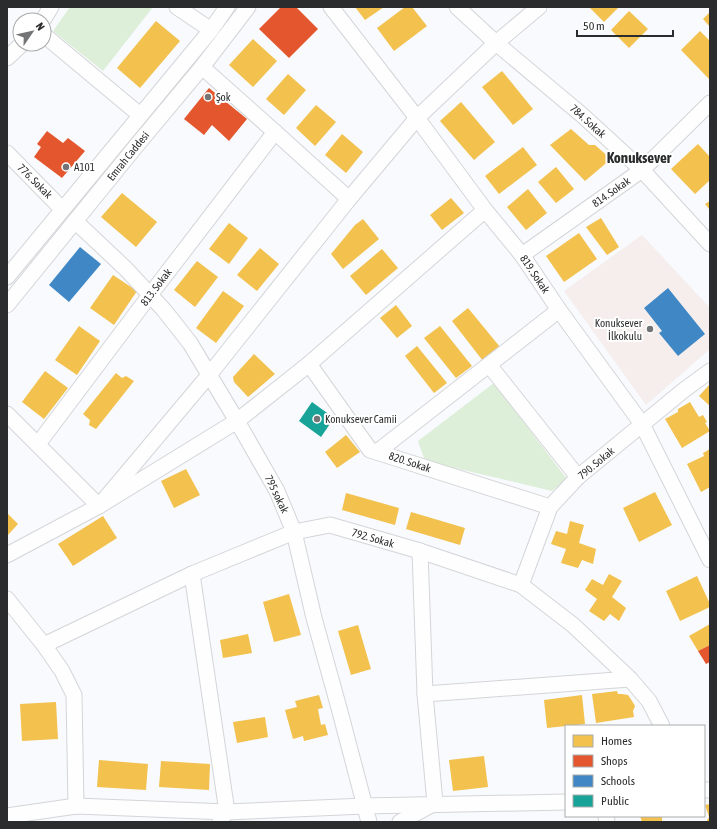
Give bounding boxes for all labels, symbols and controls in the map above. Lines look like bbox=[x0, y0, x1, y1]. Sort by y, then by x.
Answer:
north arrow bbox=[12, 12, 52, 52]
scale bar bbox=[577, 12, 673, 38]
text: 50 m bbox=[583, 19, 605, 33]
text: N bbox=[33, 20, 47, 32]
place label: Şok bbox=[216, 91, 231, 103]
marker: Şok bbox=[203, 92, 213, 102]
street label: 784. Sokak bbox=[568, 102, 608, 140]
street label: Emrah Caddesi bbox=[105, 129, 151, 183]
district label: Konuksever bbox=[607, 149, 672, 166]
street label: 776. Sokak bbox=[15, 161, 55, 201]
place label: A101 bbox=[74, 161, 95, 173]
marker: A101 bbox=[61, 162, 71, 172]
street label: 814. Sokak bbox=[590, 175, 632, 209]
street label: 819. Sokak bbox=[518, 253, 552, 296]
street label: 813. Sokak bbox=[138, 266, 174, 308]
place label: Konuksever İlkokulu bbox=[595, 317, 643, 342]
marker: Konuksever İlkokulu bbox=[645, 324, 655, 334]
place label: Konuksever Camii bbox=[325, 413, 397, 425]
marker: Konuksever Camii bbox=[312, 414, 322, 424]
street label: 790. Sokak bbox=[575, 444, 617, 482]
street label: 820. Sokak bbox=[387, 450, 433, 474]
street label: 795 sokak bbox=[263, 473, 291, 515]
street label: 792. Sokak bbox=[350, 526, 396, 550]
legend bbox=[565, 725, 705, 817]
text: Homes bbox=[601, 734, 632, 748]
text: Shops bbox=[601, 754, 627, 768]
text: Schools bbox=[601, 774, 635, 788]
text: Public bbox=[601, 794, 629, 808]

